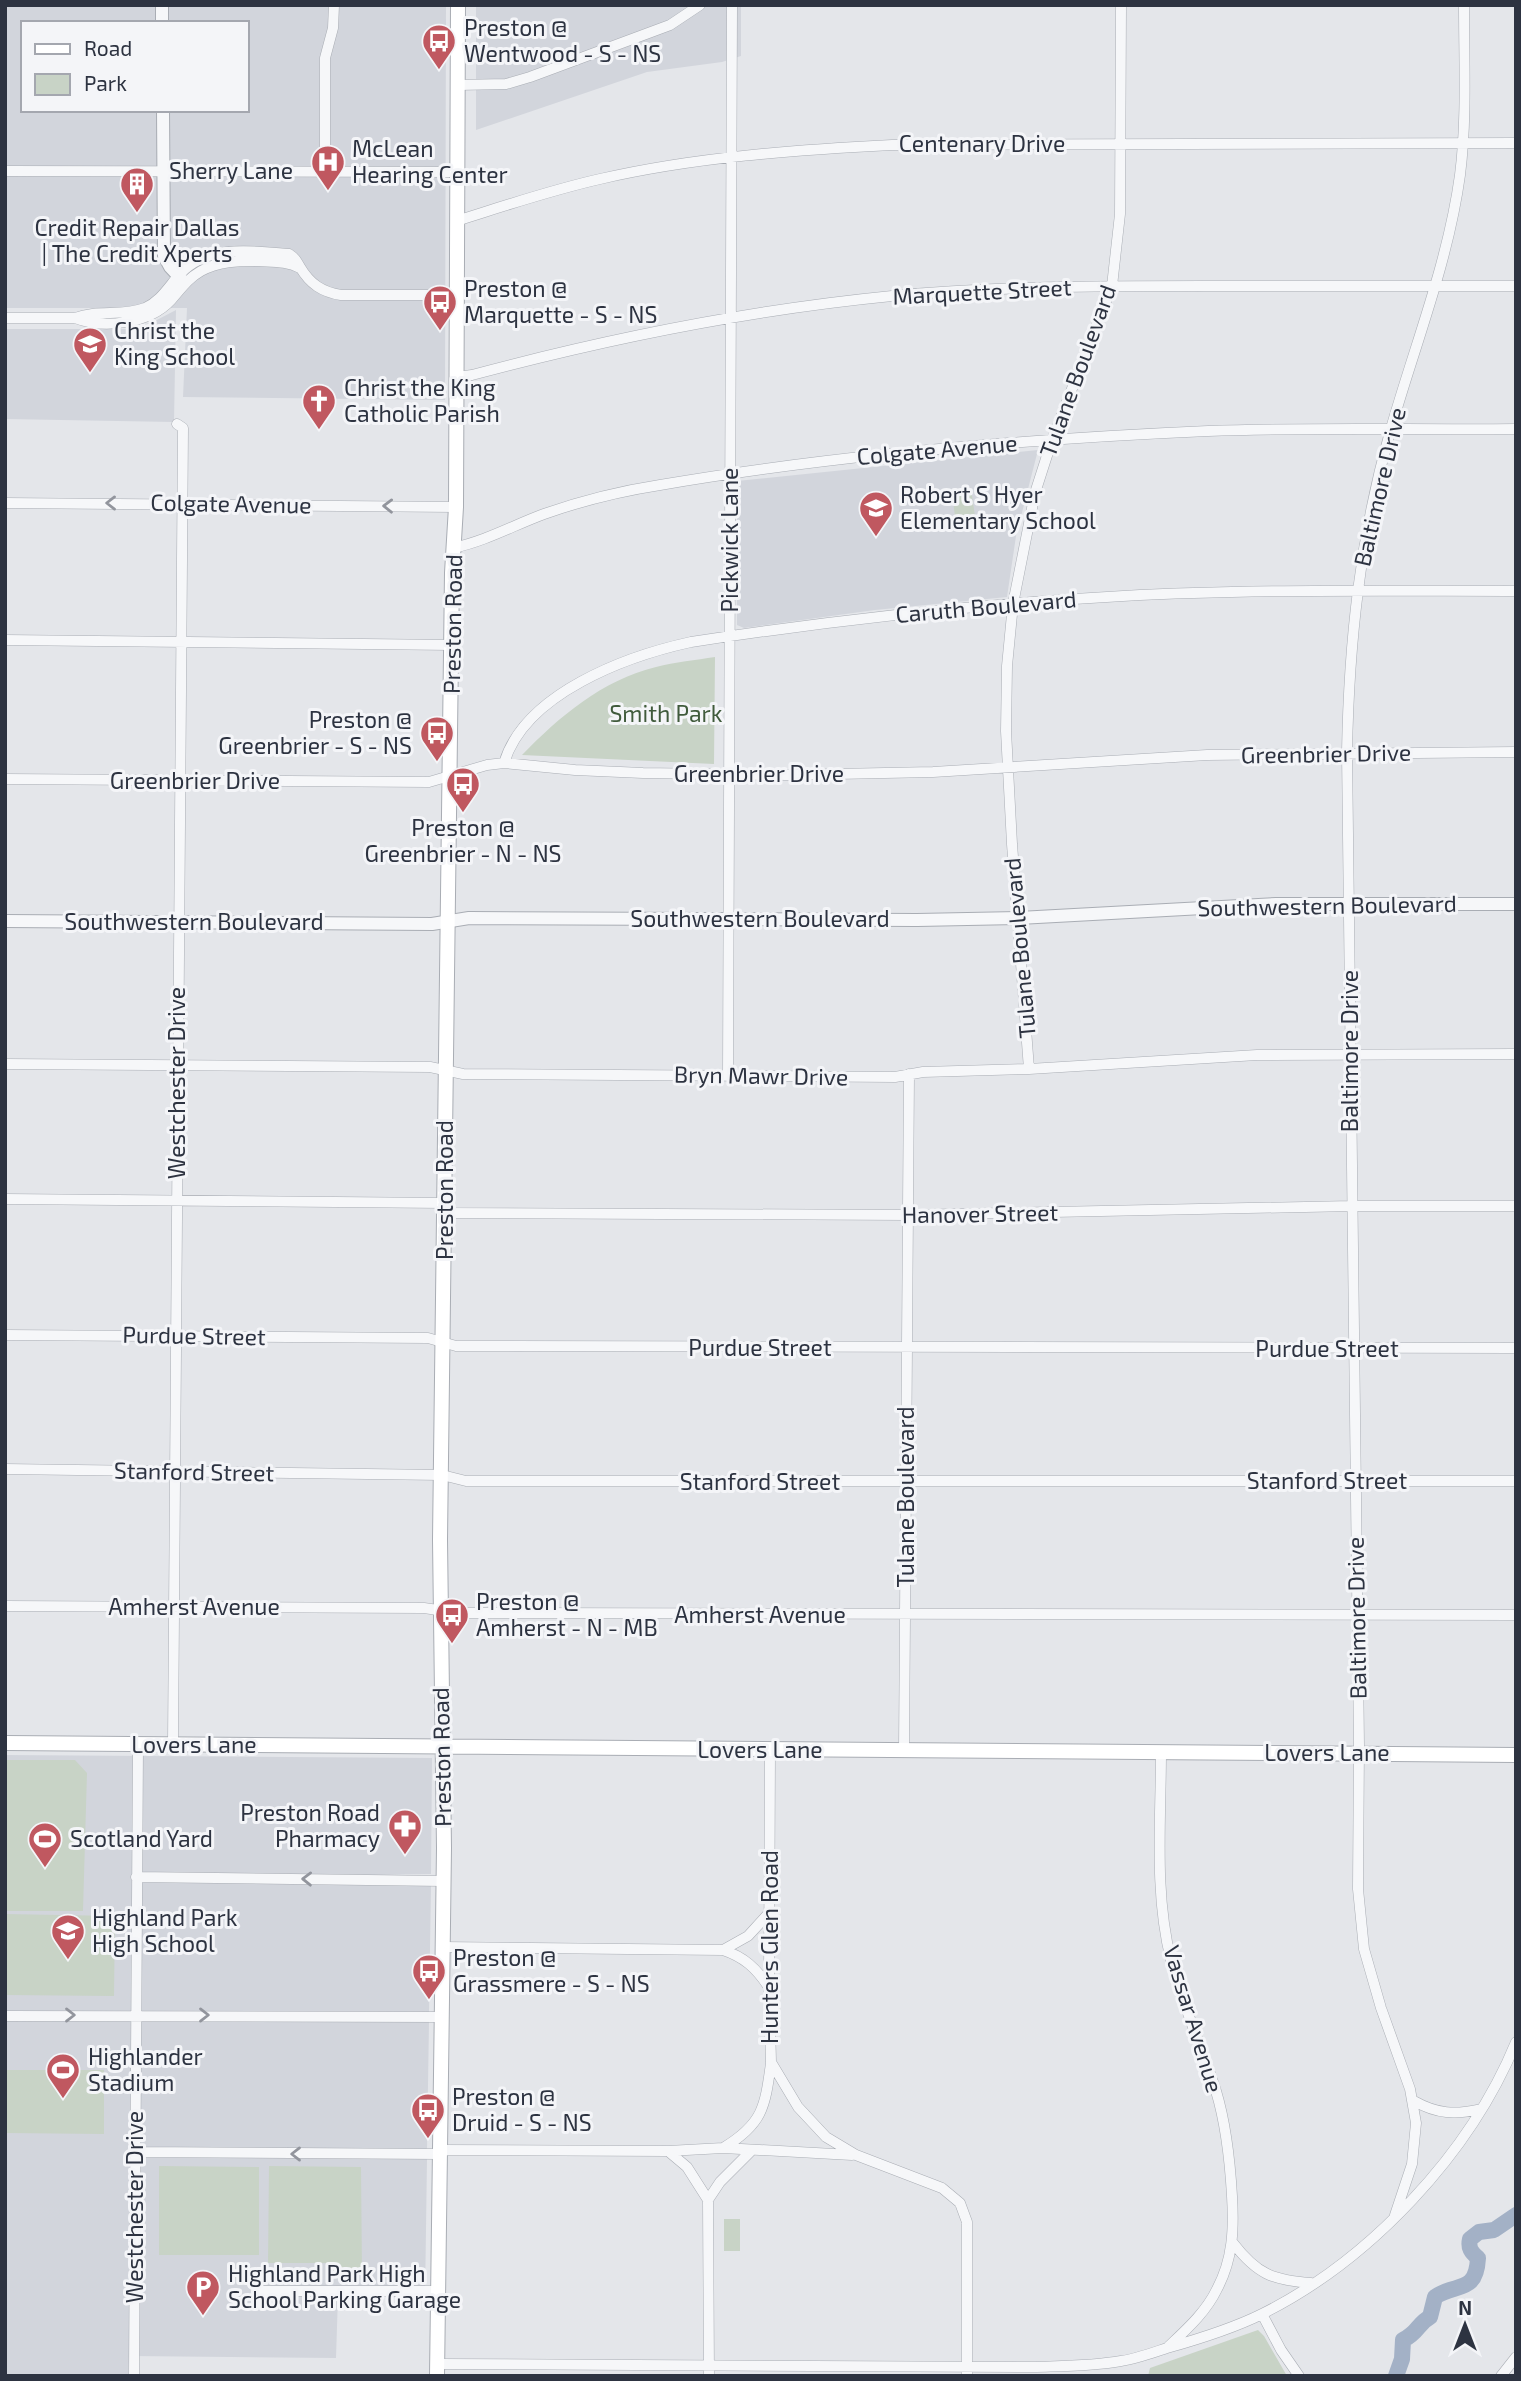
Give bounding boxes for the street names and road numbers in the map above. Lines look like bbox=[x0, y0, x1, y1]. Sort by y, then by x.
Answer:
street label: Centenary Drive bbox=[899, 129, 1065, 157]
street label: Sherry Lane bbox=[169, 156, 293, 184]
street label: Marquette Street bbox=[892, 272, 1072, 310]
street label: Tulane Boulevard bbox=[1033, 281, 1121, 461]
street label: Baltimore Drive bbox=[1347, 405, 1411, 569]
street label: Colgate Avenue bbox=[855, 428, 1018, 470]
street label: Pickwick Lane bbox=[715, 468, 743, 612]
street label: Colgate Avenue bbox=[150, 488, 312, 518]
street label: Preston Road bbox=[437, 554, 467, 694]
street label: Caruth Boulevard bbox=[894, 584, 1078, 628]
street label: Greenbrier Drive bbox=[1241, 738, 1411, 768]
street label: Greenbrier Drive bbox=[674, 759, 844, 787]
street label: Greenbrier Drive bbox=[110, 766, 280, 794]
street label: Tulane Boulevard bbox=[997, 857, 1041, 1040]
street label: Southwestern Boulevard bbox=[1197, 889, 1457, 921]
street label: Southwestern Boulevard bbox=[630, 904, 890, 932]
street label: Southwestern Boulevard bbox=[64, 907, 324, 935]
street label: Baltimore Drive bbox=[1335, 970, 1363, 1132]
street label: Westchester Drive bbox=[162, 987, 190, 1179]
street label: Bryn Mawr Drive bbox=[674, 1059, 848, 1091]
street label: Preston Road bbox=[430, 1120, 458, 1260]
street label: Hanover Street bbox=[902, 1198, 1059, 1228]
street label: Purdue Street bbox=[122, 1320, 266, 1350]
street label: Purdue Street bbox=[688, 1333, 832, 1361]
street label: Purdue Street bbox=[1255, 1334, 1399, 1362]
street label: Tulane Boulevard bbox=[891, 1406, 919, 1588]
street label: Stanford Street bbox=[114, 1456, 275, 1486]
street label: Stanford Street bbox=[1247, 1466, 1407, 1494]
street label: Stanford Street bbox=[680, 1467, 840, 1495]
street label: Baltimore Drive bbox=[1341, 1537, 1371, 1699]
street label: Amherst Avenue bbox=[108, 1592, 280, 1620]
street label: Amherst Avenue bbox=[674, 1600, 846, 1628]
street label: Preston Road bbox=[426, 1687, 456, 1827]
street label: Lovers Lane bbox=[131, 1730, 257, 1758]
street label: Lovers Lane bbox=[697, 1735, 823, 1763]
street label: Lovers Lane bbox=[1264, 1738, 1390, 1766]
street label: Hunters Glen Road bbox=[755, 1850, 783, 2044]
street label: Vassar Avenue bbox=[1158, 1942, 1230, 2096]
street label: Westchester Drive bbox=[120, 2111, 148, 2303]

